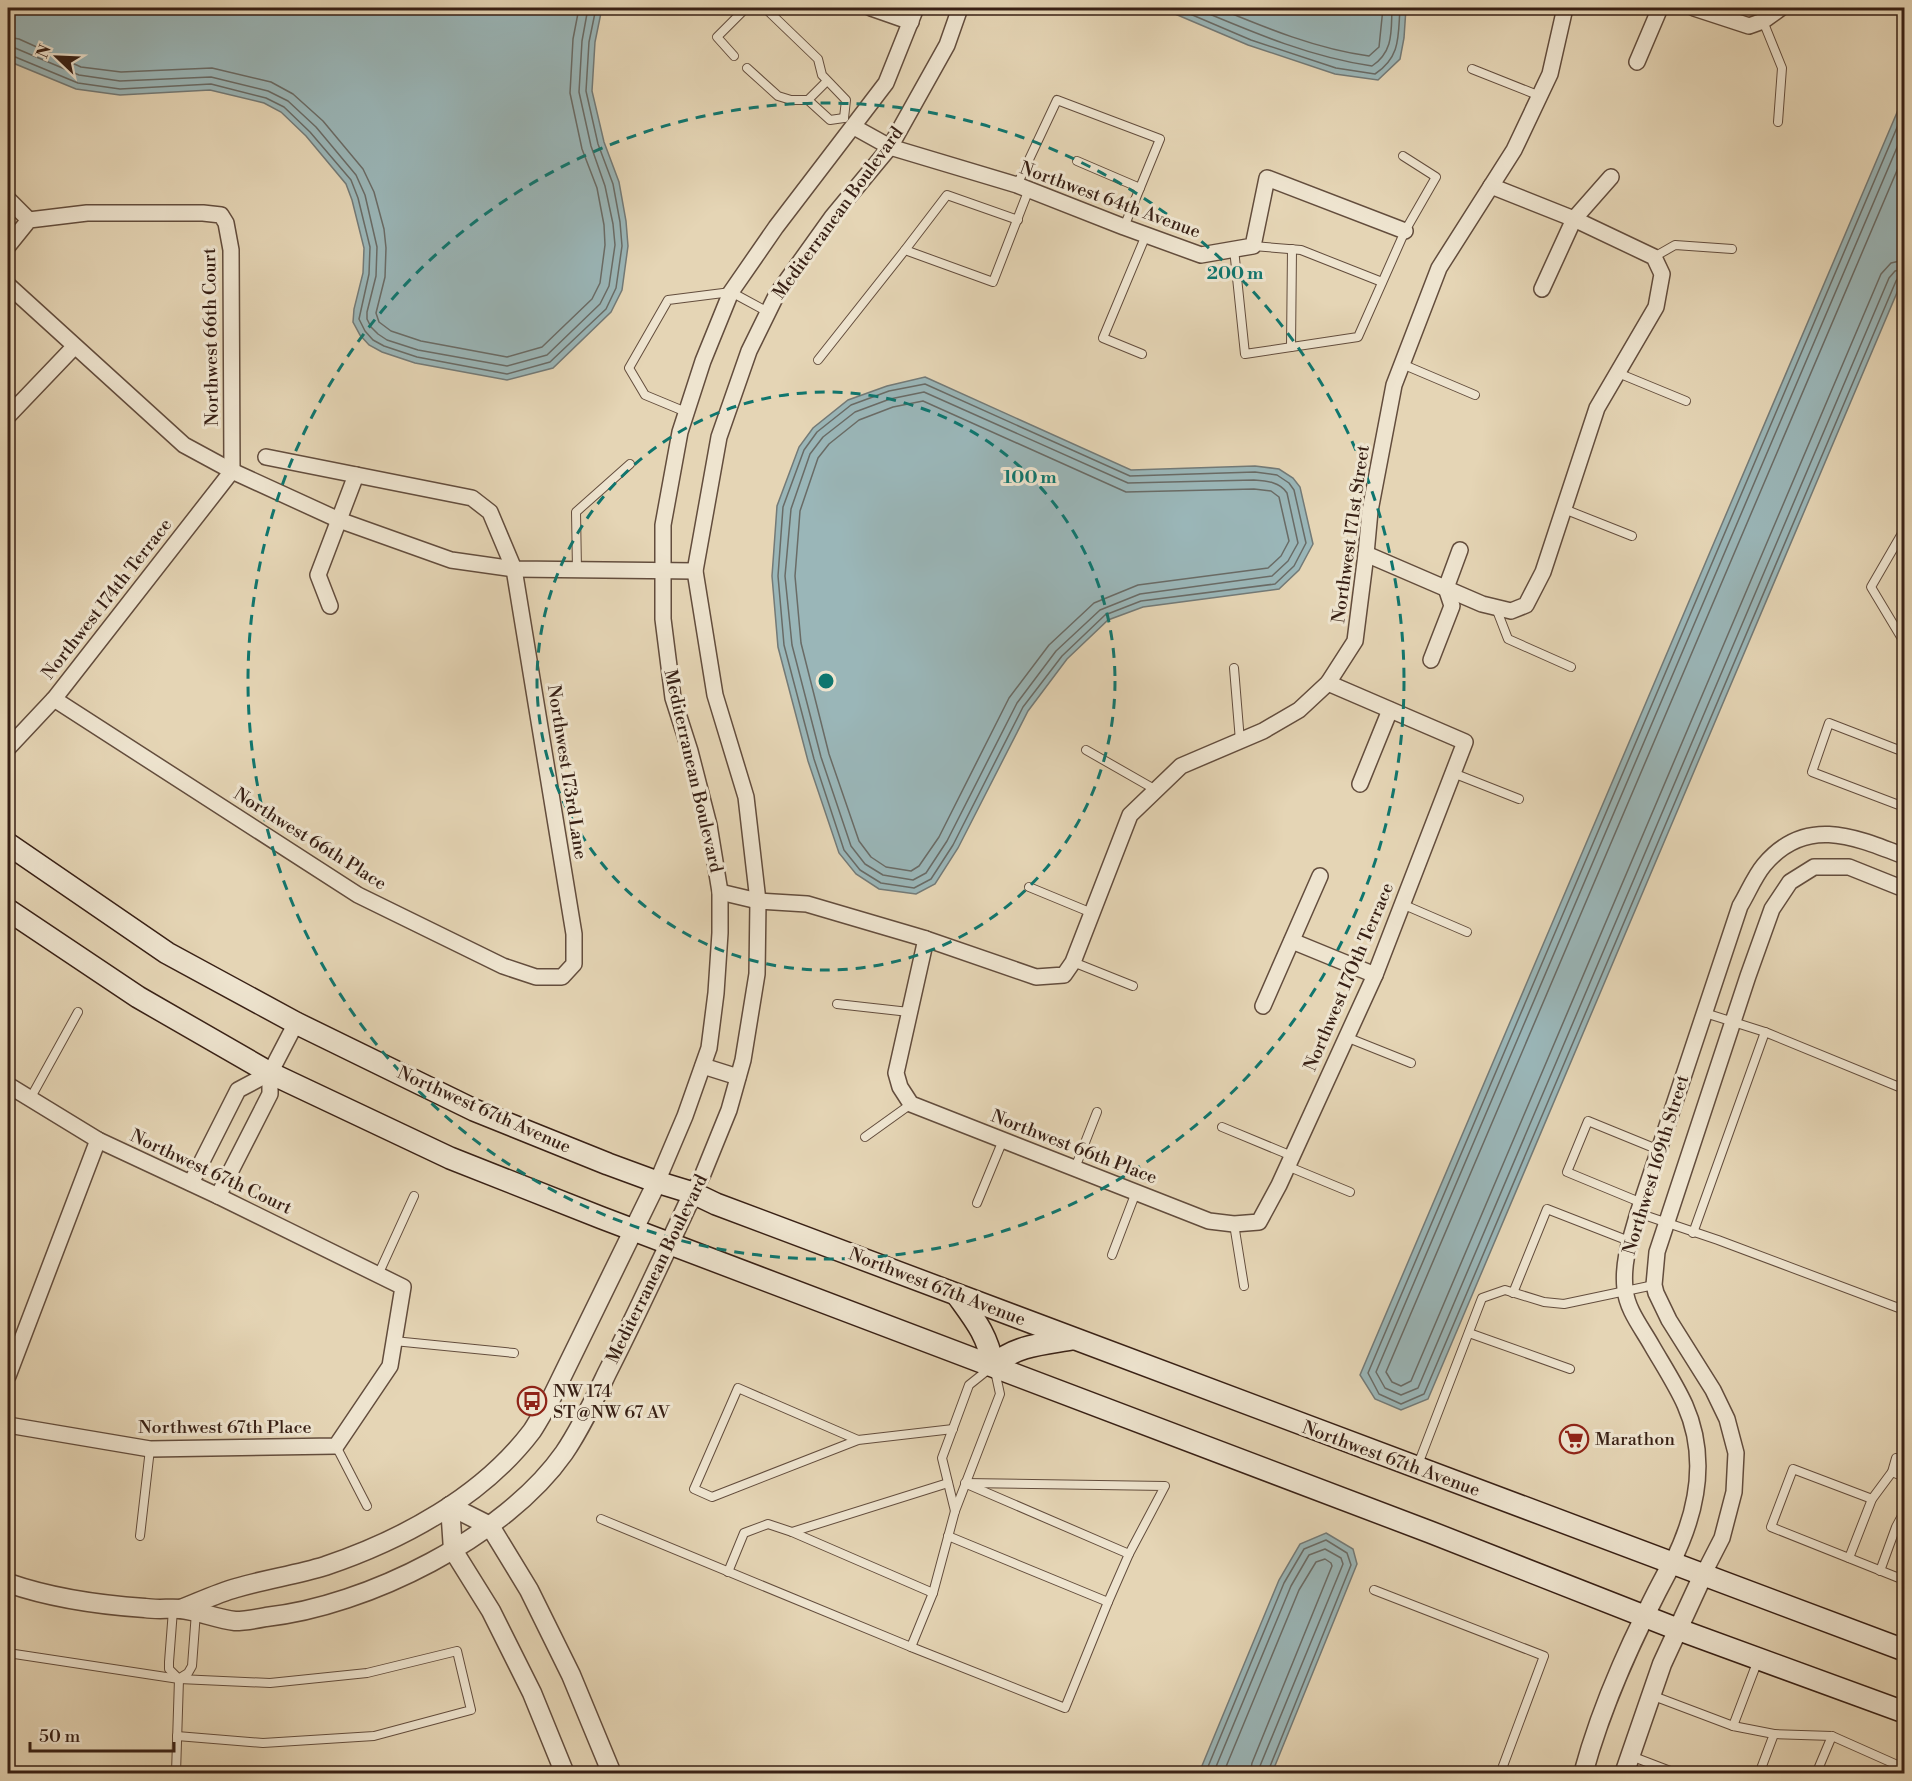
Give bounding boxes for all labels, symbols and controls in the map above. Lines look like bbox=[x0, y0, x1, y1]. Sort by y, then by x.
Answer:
north arrow bbox=[27, 27, 87, 87]
text: N bbox=[32, 41, 56, 61]
street label: Mediterranean Boulevard bbox=[768, 122, 909, 304]
street label: Northwest 64th Avenue bbox=[1017, 157, 1203, 243]
street label: Northwest 66th Court bbox=[198, 247, 224, 426]
text: 200 m bbox=[1207, 262, 1264, 285]
street label: Northwest 171st Street bbox=[1327, 443, 1375, 625]
text: 100 m bbox=[1003, 466, 1057, 489]
street label: Northwest 174th Terrace bbox=[37, 514, 177, 684]
street label: Mediterranean Boulevard bbox=[658, 667, 728, 876]
centre of rings bbox=[816, 671, 836, 691]
street label: Northwest 173rd Lane bbox=[542, 683, 592, 861]
street label: Northwest 66th Place bbox=[229, 783, 391, 895]
street label: Northwest 17Oth Terrace bbox=[1299, 879, 1399, 1075]
street label: Northwest 67th Avenue bbox=[394, 1061, 574, 1159]
street label: Northwest 169th Street bbox=[1618, 1072, 1695, 1258]
street label: Northwest 66th Place bbox=[988, 1105, 1160, 1189]
street label: Northwest 67th Court bbox=[126, 1124, 296, 1220]
street label: Mediterranean Boulevard bbox=[601, 1170, 713, 1367]
street label: Northwest 67th Avenue bbox=[845, 1243, 1029, 1331]
place label: NW 174 ST@NW 67 AV bbox=[553, 1380, 670, 1424]
bus stop icon: NW 174 ST@NW 67 AV bbox=[516, 1385, 548, 1417]
street label: Northwest 67th Place bbox=[138, 1416, 312, 1439]
street label: Northwest 67th Avenue bbox=[1299, 1416, 1483, 1502]
supermarket icon: Marathon bbox=[1558, 1423, 1590, 1455]
place label: Marathon bbox=[1595, 1428, 1675, 1451]
scale bar bbox=[30, 1715, 174, 1753]
text: 50 m bbox=[39, 1725, 81, 1748]

